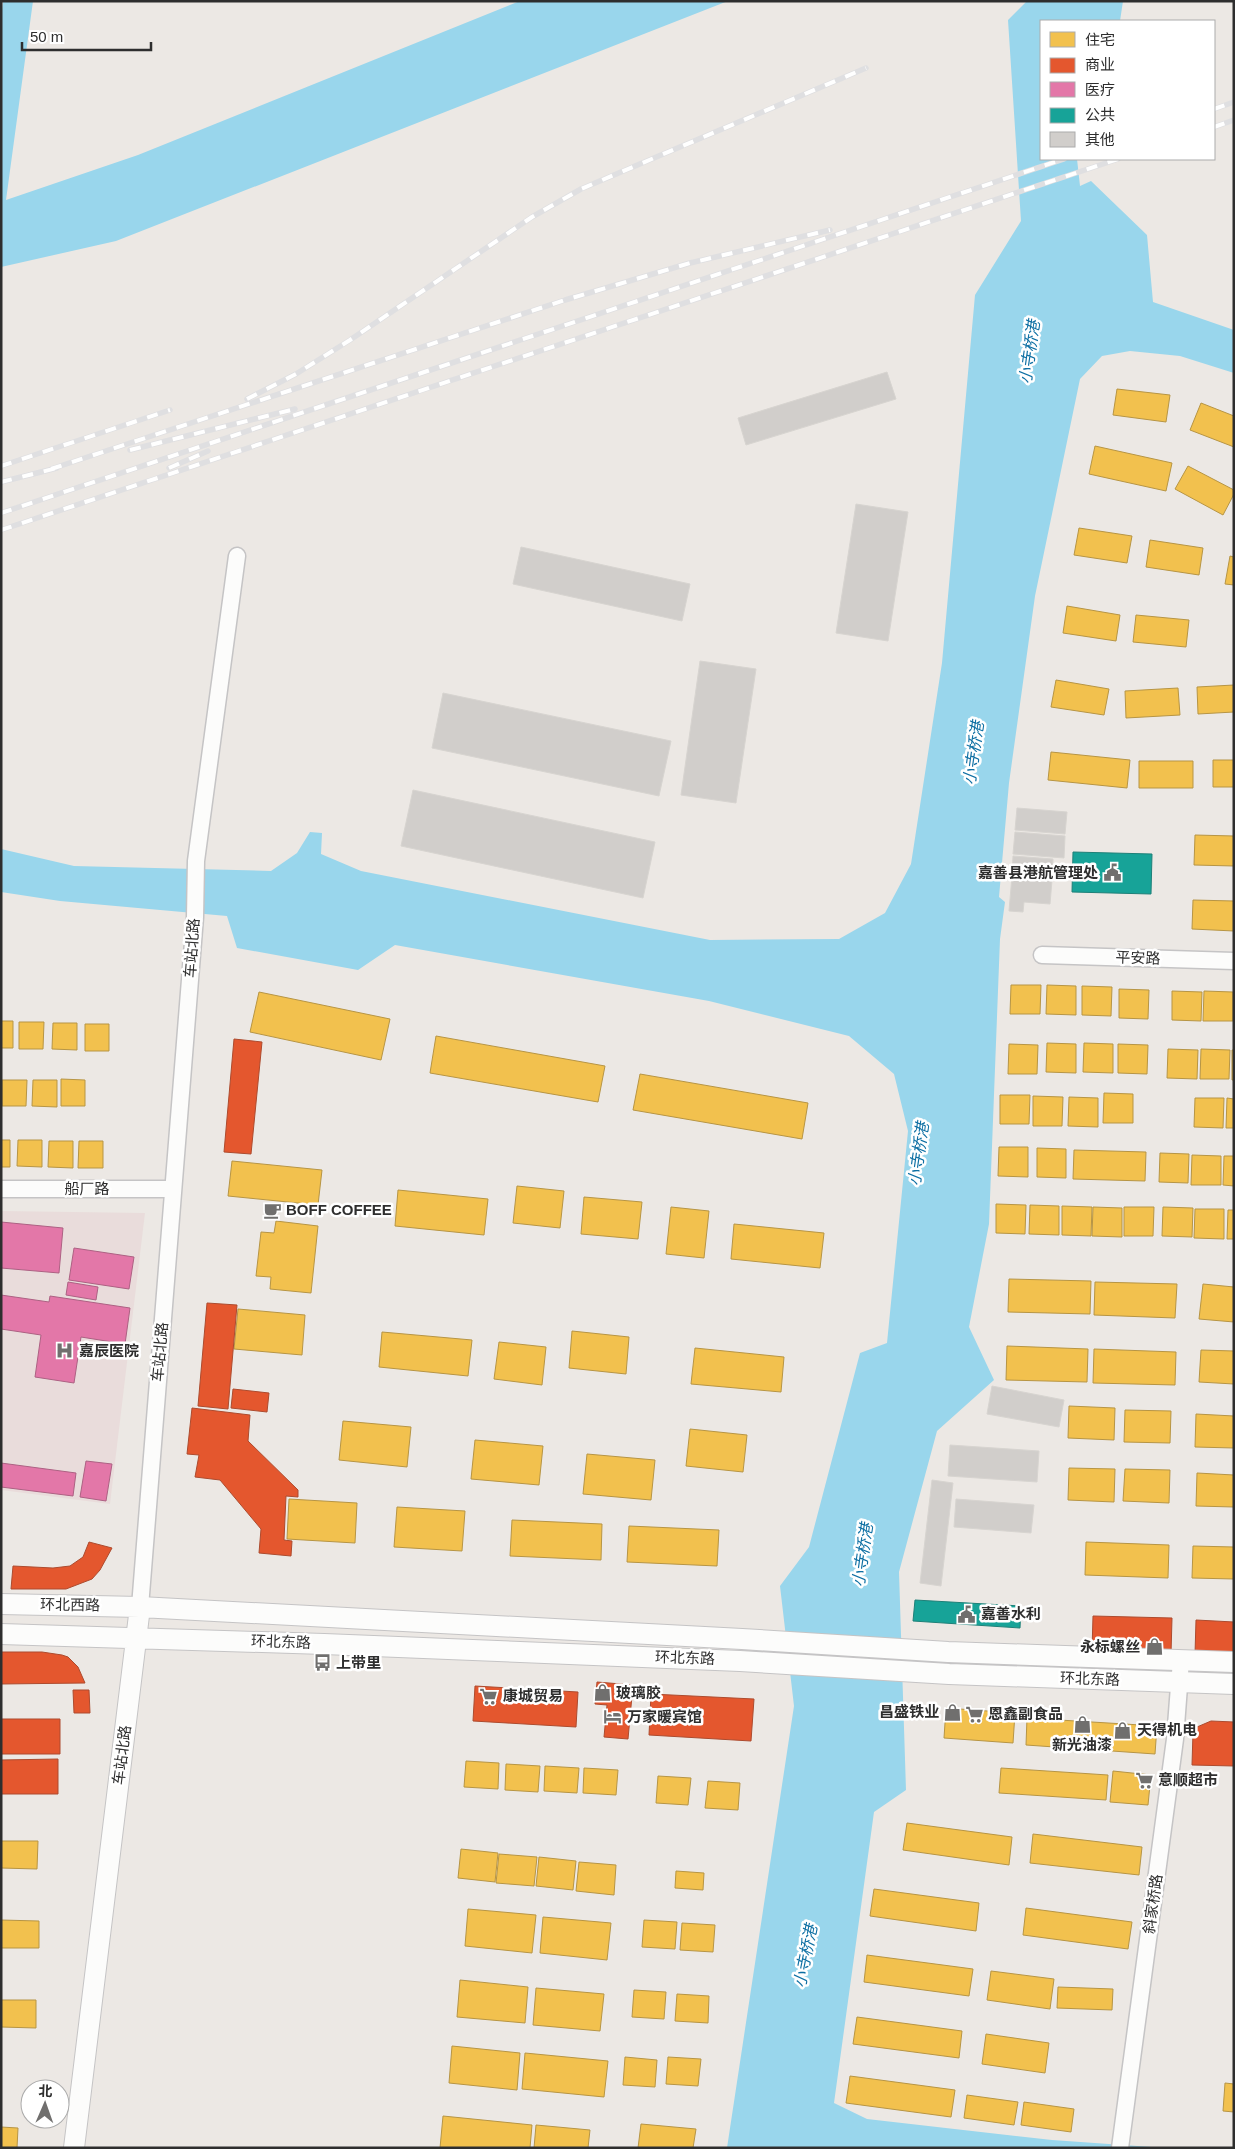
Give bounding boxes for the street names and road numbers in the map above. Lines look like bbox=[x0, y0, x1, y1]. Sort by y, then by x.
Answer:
street label: 车站北路 bbox=[181, 917, 202, 978]
street label: 平安路 bbox=[1115, 948, 1161, 967]
street label: 船厂路 bbox=[64, 1180, 110, 1197]
street label: 车站北路 bbox=[148, 1321, 171, 1383]
street label: 环北西路 bbox=[40, 1595, 100, 1614]
street label: 环北东路 bbox=[251, 1632, 311, 1651]
street label: 环北东路 bbox=[655, 1648, 715, 1667]
street label: 环北东路 bbox=[1060, 1669, 1120, 1688]
street label: 车站北路 bbox=[109, 1724, 134, 1786]
street label: 斜家桥路 bbox=[1140, 1873, 1165, 1935]

